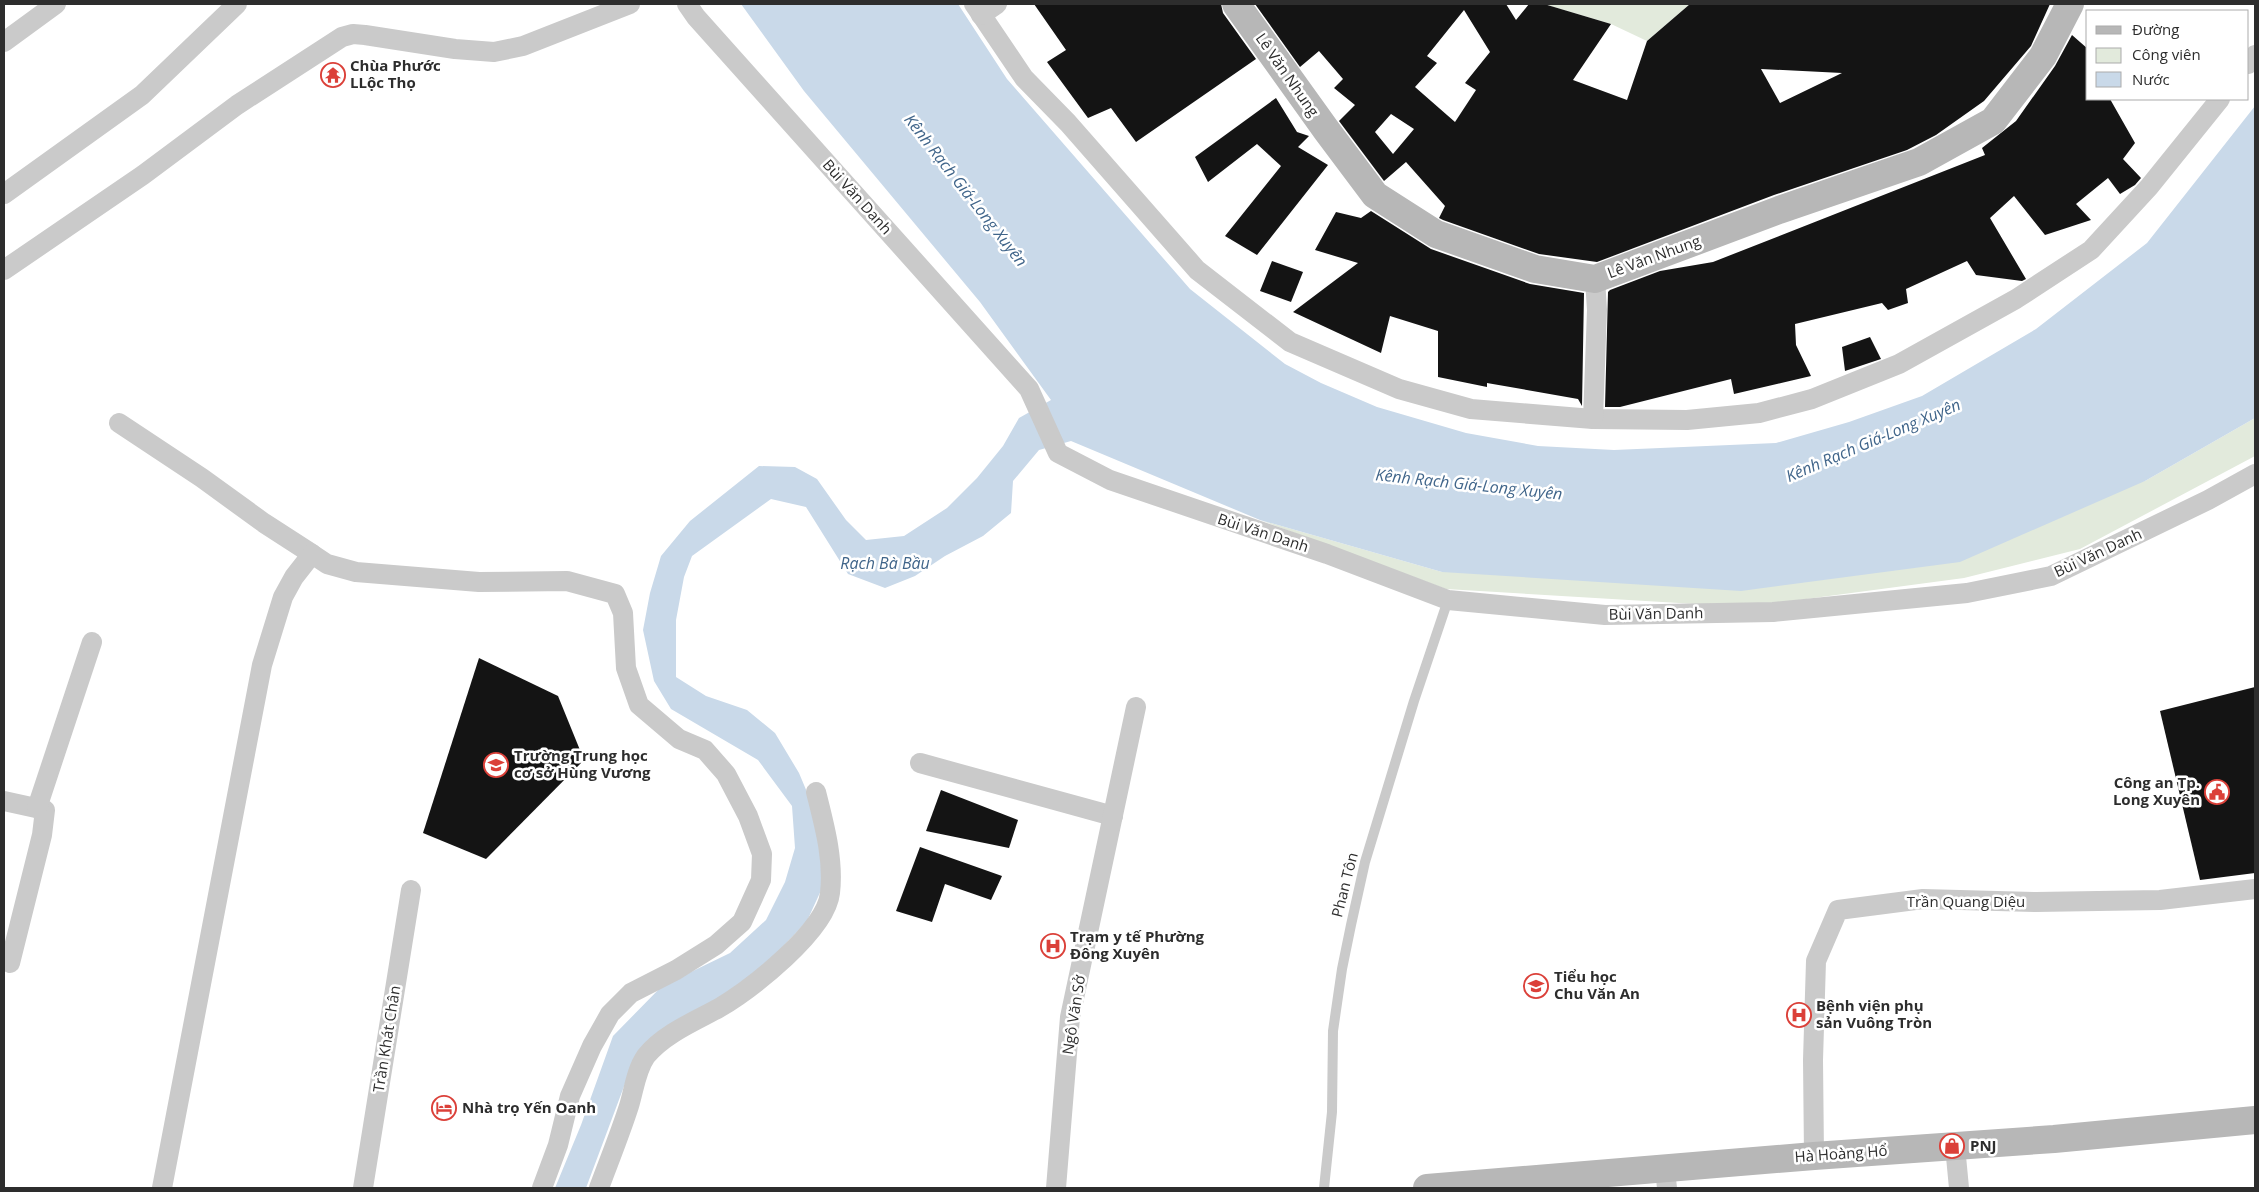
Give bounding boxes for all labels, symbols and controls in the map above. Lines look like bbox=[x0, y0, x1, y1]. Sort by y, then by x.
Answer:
legend bbox=[2086, 10, 2249, 100]
text: Đường bbox=[2132, 19, 2179, 39]
street label: Lê Văn Nhung bbox=[1252, 29, 1324, 120]
text: Công viên bbox=[2132, 44, 2201, 64]
place label: Chùa Phước LLộc Thọ bbox=[350, 55, 441, 92]
temple icon: Chùa Phước LLộc Thọ bbox=[320, 62, 346, 88]
text: Nước bbox=[2132, 69, 2170, 89]
water label: Kênh Rạch Giá-Long Xuyên bbox=[900, 109, 1032, 271]
street label: Bùi Văn Danh bbox=[819, 154, 897, 238]
street label: Lê Văn Nhung bbox=[1604, 230, 1703, 282]
water label: Kênh Rạch Giá-Long Xuyên bbox=[1782, 393, 1964, 487]
water label: Kênh Rạch Giá-Long Xuyên bbox=[1374, 463, 1564, 505]
street label: Bùi Văn Danh bbox=[1215, 508, 1311, 556]
street label: Bùi Văn Danh bbox=[2050, 523, 2145, 581]
water label: Rạch Bà Bầu bbox=[840, 552, 930, 574]
street label: Bùi Văn Danh bbox=[1609, 602, 1703, 624]
place label: Trường Trung học cơ sở Hùng Vương bbox=[514, 745, 651, 782]
school or university icon: Trường Trung học cơ sở Hùng Vương bbox=[483, 752, 509, 778]
place label: Công an Tp. Long Xuyên bbox=[2113, 772, 2200, 809]
public building icon: Công an Tp. Long Xuyên bbox=[2204, 779, 2230, 805]
street label: Phan Tôn bbox=[1326, 850, 1362, 919]
street label: Trần Quang Diệu bbox=[1907, 891, 2025, 911]
place label: Trạm y tế Phường Đông Xuyên bbox=[1070, 926, 1205, 963]
hospital icon: Trạm y tế Phường Đông Xuyên bbox=[1040, 933, 1066, 959]
place label: Tiểu học Chu Văn An bbox=[1554, 966, 1640, 1003]
street label: Ngô Văn Sở bbox=[1057, 973, 1089, 1056]
school or university icon: Tiểu học Chu Văn An bbox=[1523, 973, 1549, 999]
street label: Trần Khát Chân bbox=[368, 984, 404, 1094]
place label: Bệnh viện phụ sản Vuông Tròn bbox=[1816, 995, 1932, 1032]
hospital icon: Bệnh viện phụ sản Vuông Tròn bbox=[1786, 1002, 1812, 1028]
hotel icon: Nhà trọ Yến Oanh bbox=[431, 1095, 457, 1121]
place label: Nhà trọ Yến Oanh bbox=[462, 1097, 596, 1117]
shop icon: PNJ bbox=[1939, 1133, 1965, 1159]
place label: PNJ bbox=[1970, 1135, 1997, 1155]
street label: Hà Hoàng Hổ bbox=[1794, 1140, 1888, 1166]

